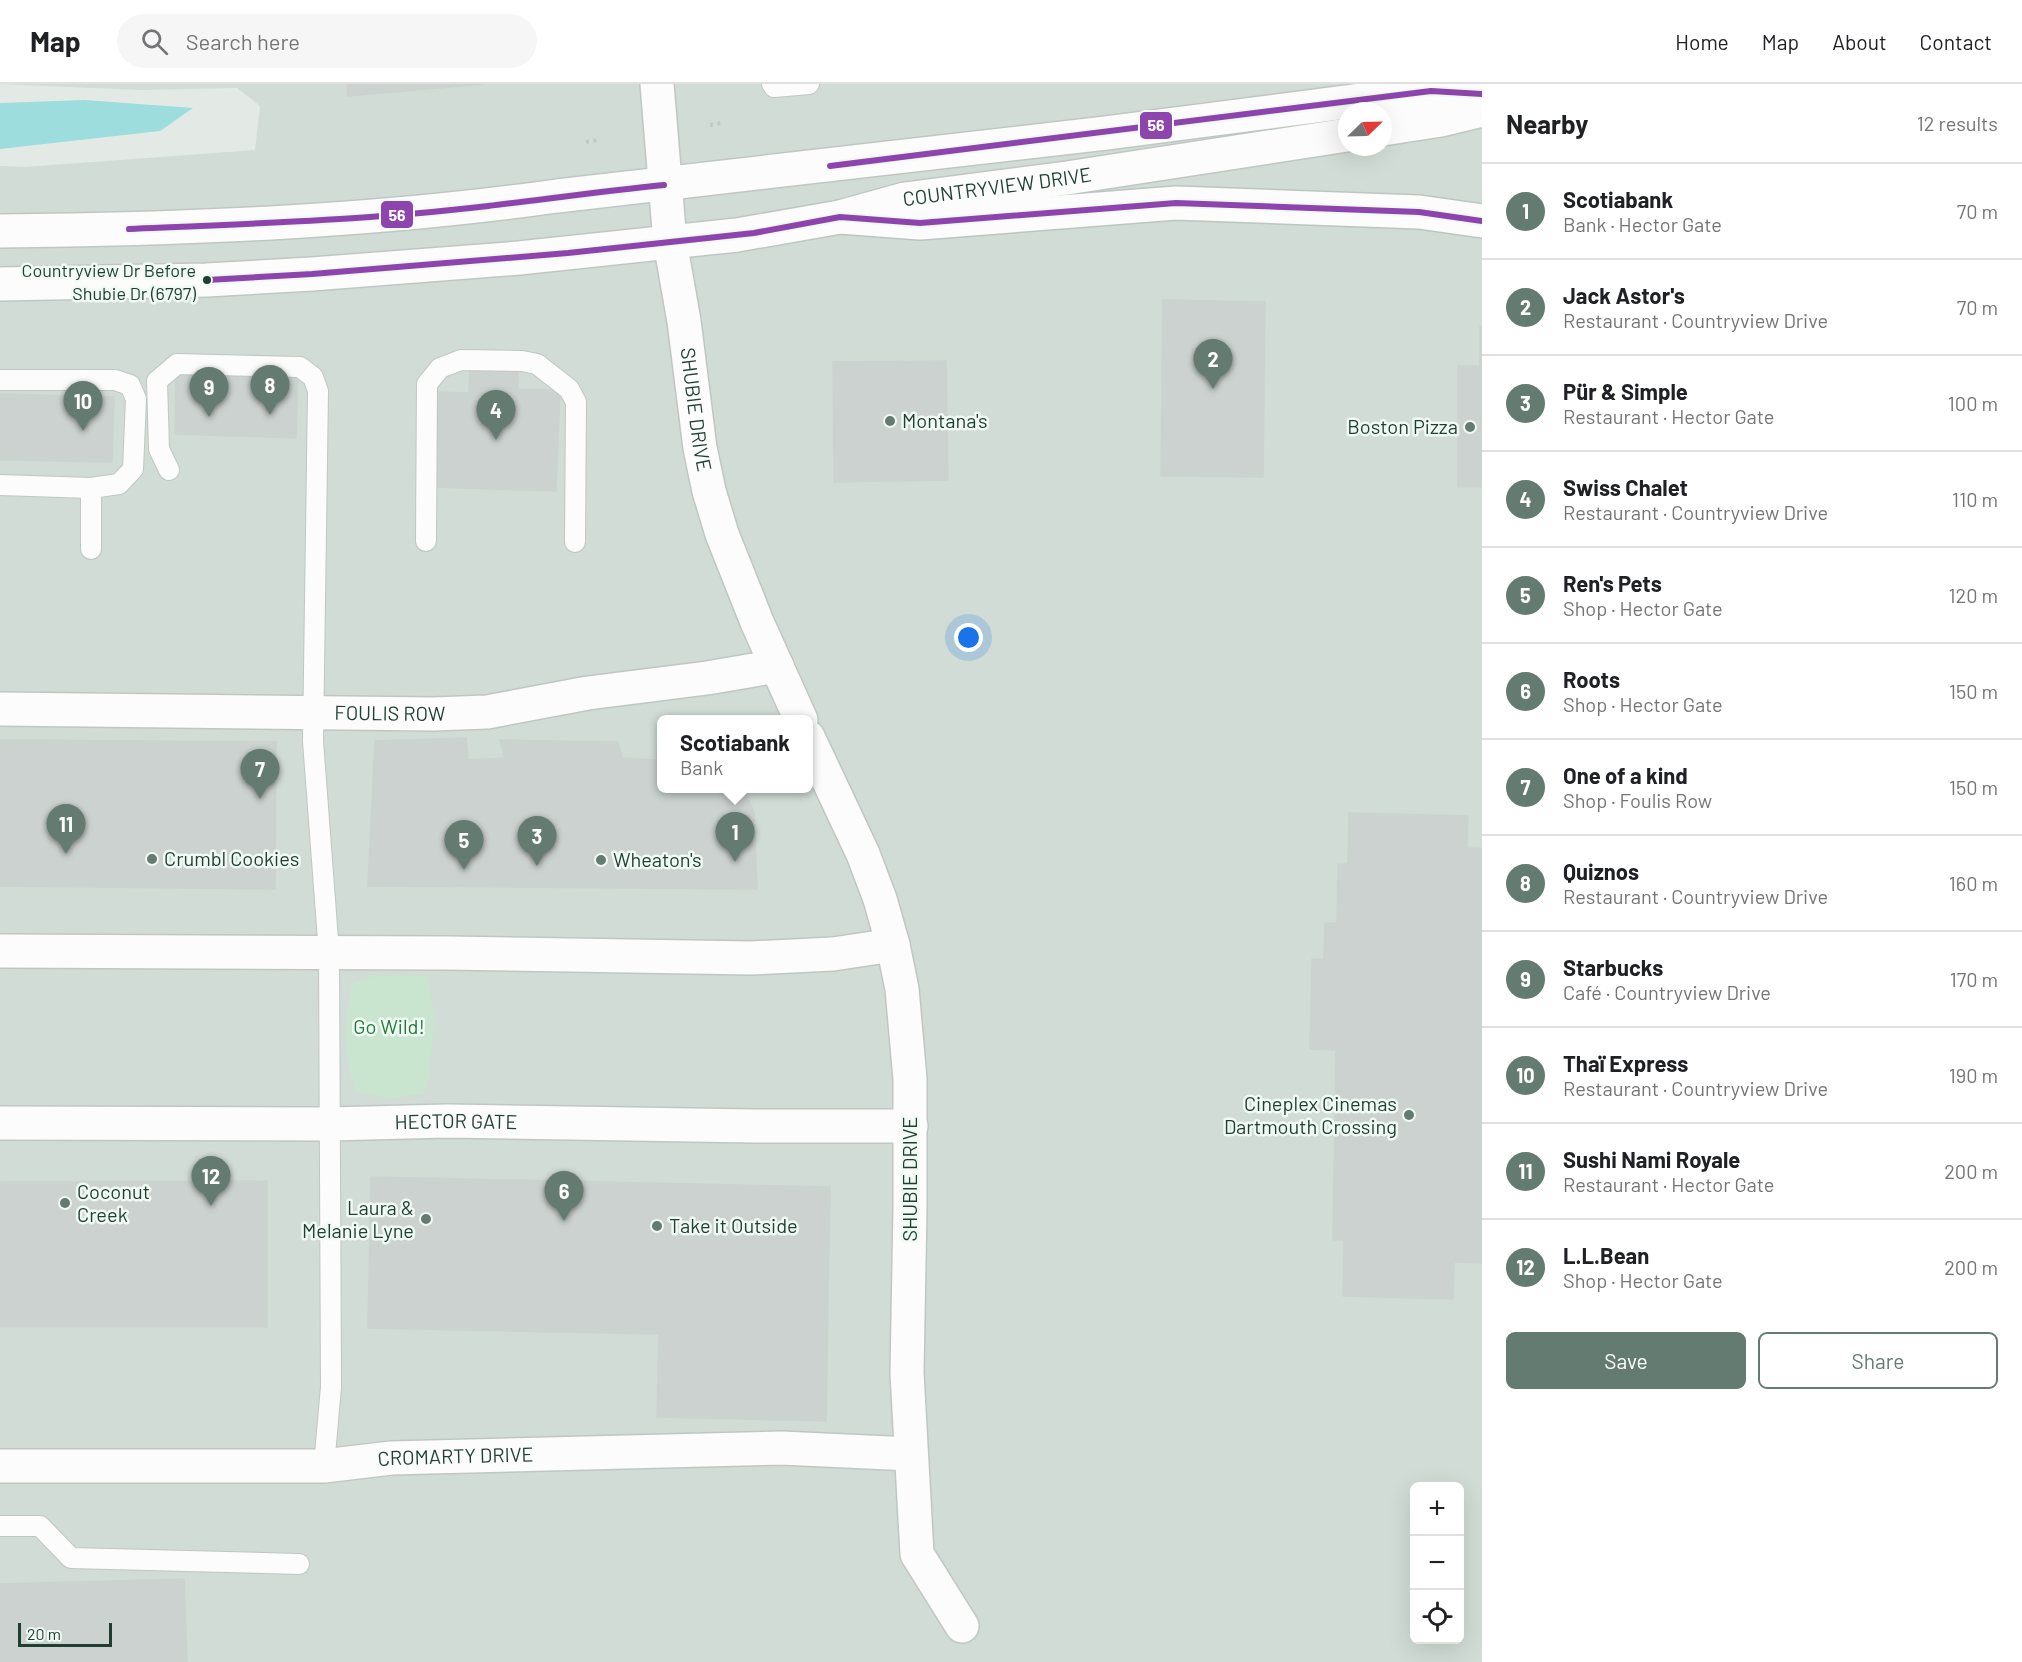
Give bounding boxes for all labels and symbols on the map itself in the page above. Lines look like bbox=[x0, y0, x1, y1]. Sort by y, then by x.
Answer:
north arrow bbox=[1338, 102, 1392, 156]
line badge: 56 bbox=[1139, 111, 1173, 140]
text: 56 bbox=[1147, 115, 1165, 134]
street label: COUNTRYVIEW DRIVE bbox=[901, 161, 1093, 210]
line badge: 56 bbox=[380, 200, 414, 229]
text: 56 bbox=[388, 205, 406, 224]
place label: Countryview Dr Before Shubie Dr (6797) bbox=[21, 259, 196, 304]
marker: Countryview Dr Before Shubie Dr (6797) bbox=[201, 274, 213, 286]
pin: 2 bbox=[1194, 340, 1232, 389]
street label: SHUBIE DRIVE bbox=[676, 346, 718, 473]
pin: 8 bbox=[250, 366, 290, 415]
pin: 9 bbox=[190, 368, 228, 417]
pin: 10 bbox=[64, 382, 103, 431]
pin: 4 bbox=[476, 390, 516, 440]
place label: Montana's bbox=[902, 408, 988, 432]
marker: Montana's bbox=[883, 414, 897, 428]
place label: Boston Pizza bbox=[1347, 414, 1458, 438]
marker: Boston Pizza bbox=[1463, 420, 1477, 434]
your location bbox=[954, 623, 983, 652]
street label: FOULIS ROW bbox=[334, 700, 446, 725]
pin: 7 bbox=[240, 750, 280, 799]
pin: 11 bbox=[46, 804, 86, 854]
pin: 1 bbox=[716, 812, 754, 862]
pin: 3 bbox=[518, 816, 556, 866]
pin: 5 bbox=[444, 820, 484, 870]
place label: Crumbl Cookies bbox=[164, 846, 299, 870]
place label: Wheaton's bbox=[613, 847, 702, 871]
marker: Crumbl Cookies bbox=[145, 852, 159, 866]
marker: Wheaton's bbox=[594, 853, 608, 867]
park label: Go Wild! bbox=[353, 1014, 425, 1038]
place label: Cineplex Cinemas Dartmouth Crossing bbox=[1224, 1091, 1397, 1138]
street label: HECTOR GATE bbox=[394, 1108, 518, 1133]
marker: Cineplex Cinemas Dartmouth Crossing bbox=[1402, 1108, 1416, 1122]
street label: SHUBIE DRIVE bbox=[897, 1117, 921, 1241]
pin: 12 bbox=[192, 1156, 230, 1206]
pin: 6 bbox=[544, 1172, 584, 1221]
place label: Coconut Creek bbox=[77, 1179, 150, 1226]
place label: Laura & Melanie Lyne bbox=[302, 1195, 414, 1242]
marker: Coconut Creek bbox=[58, 1196, 72, 1210]
marker: Laura & Melanie Lyne bbox=[419, 1212, 433, 1226]
place label: Take it Outside bbox=[669, 1213, 798, 1237]
marker: Take it Outside bbox=[650, 1219, 664, 1233]
street label: CROMARTY DRIVE bbox=[376, 1441, 534, 1471]
scale bar bbox=[18, 1620, 112, 1648]

